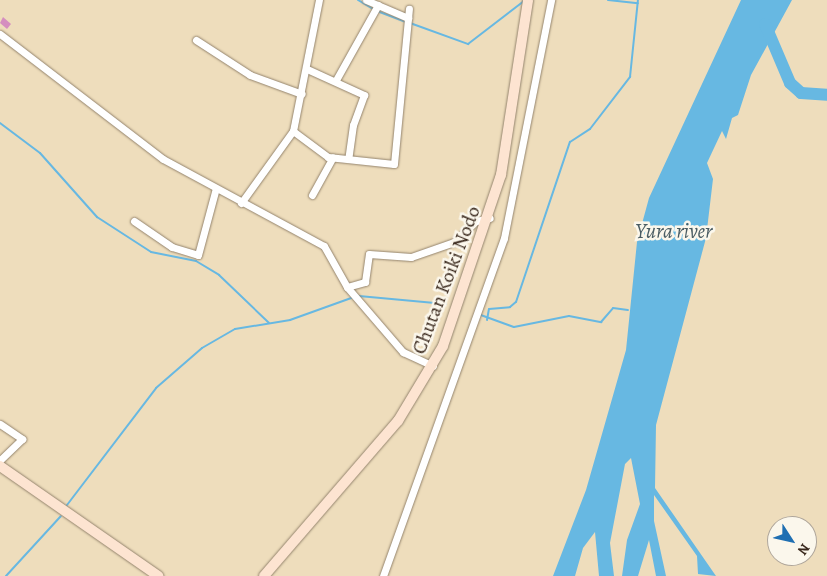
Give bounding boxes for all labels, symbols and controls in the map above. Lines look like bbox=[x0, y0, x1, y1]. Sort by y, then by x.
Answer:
street label: Chutan Koiki Nodo bbox=[407, 203, 485, 357]
water label: Yura river bbox=[636, 218, 712, 244]
north arrow bbox=[767, 516, 817, 566]
text: N bbox=[793, 540, 815, 559]

